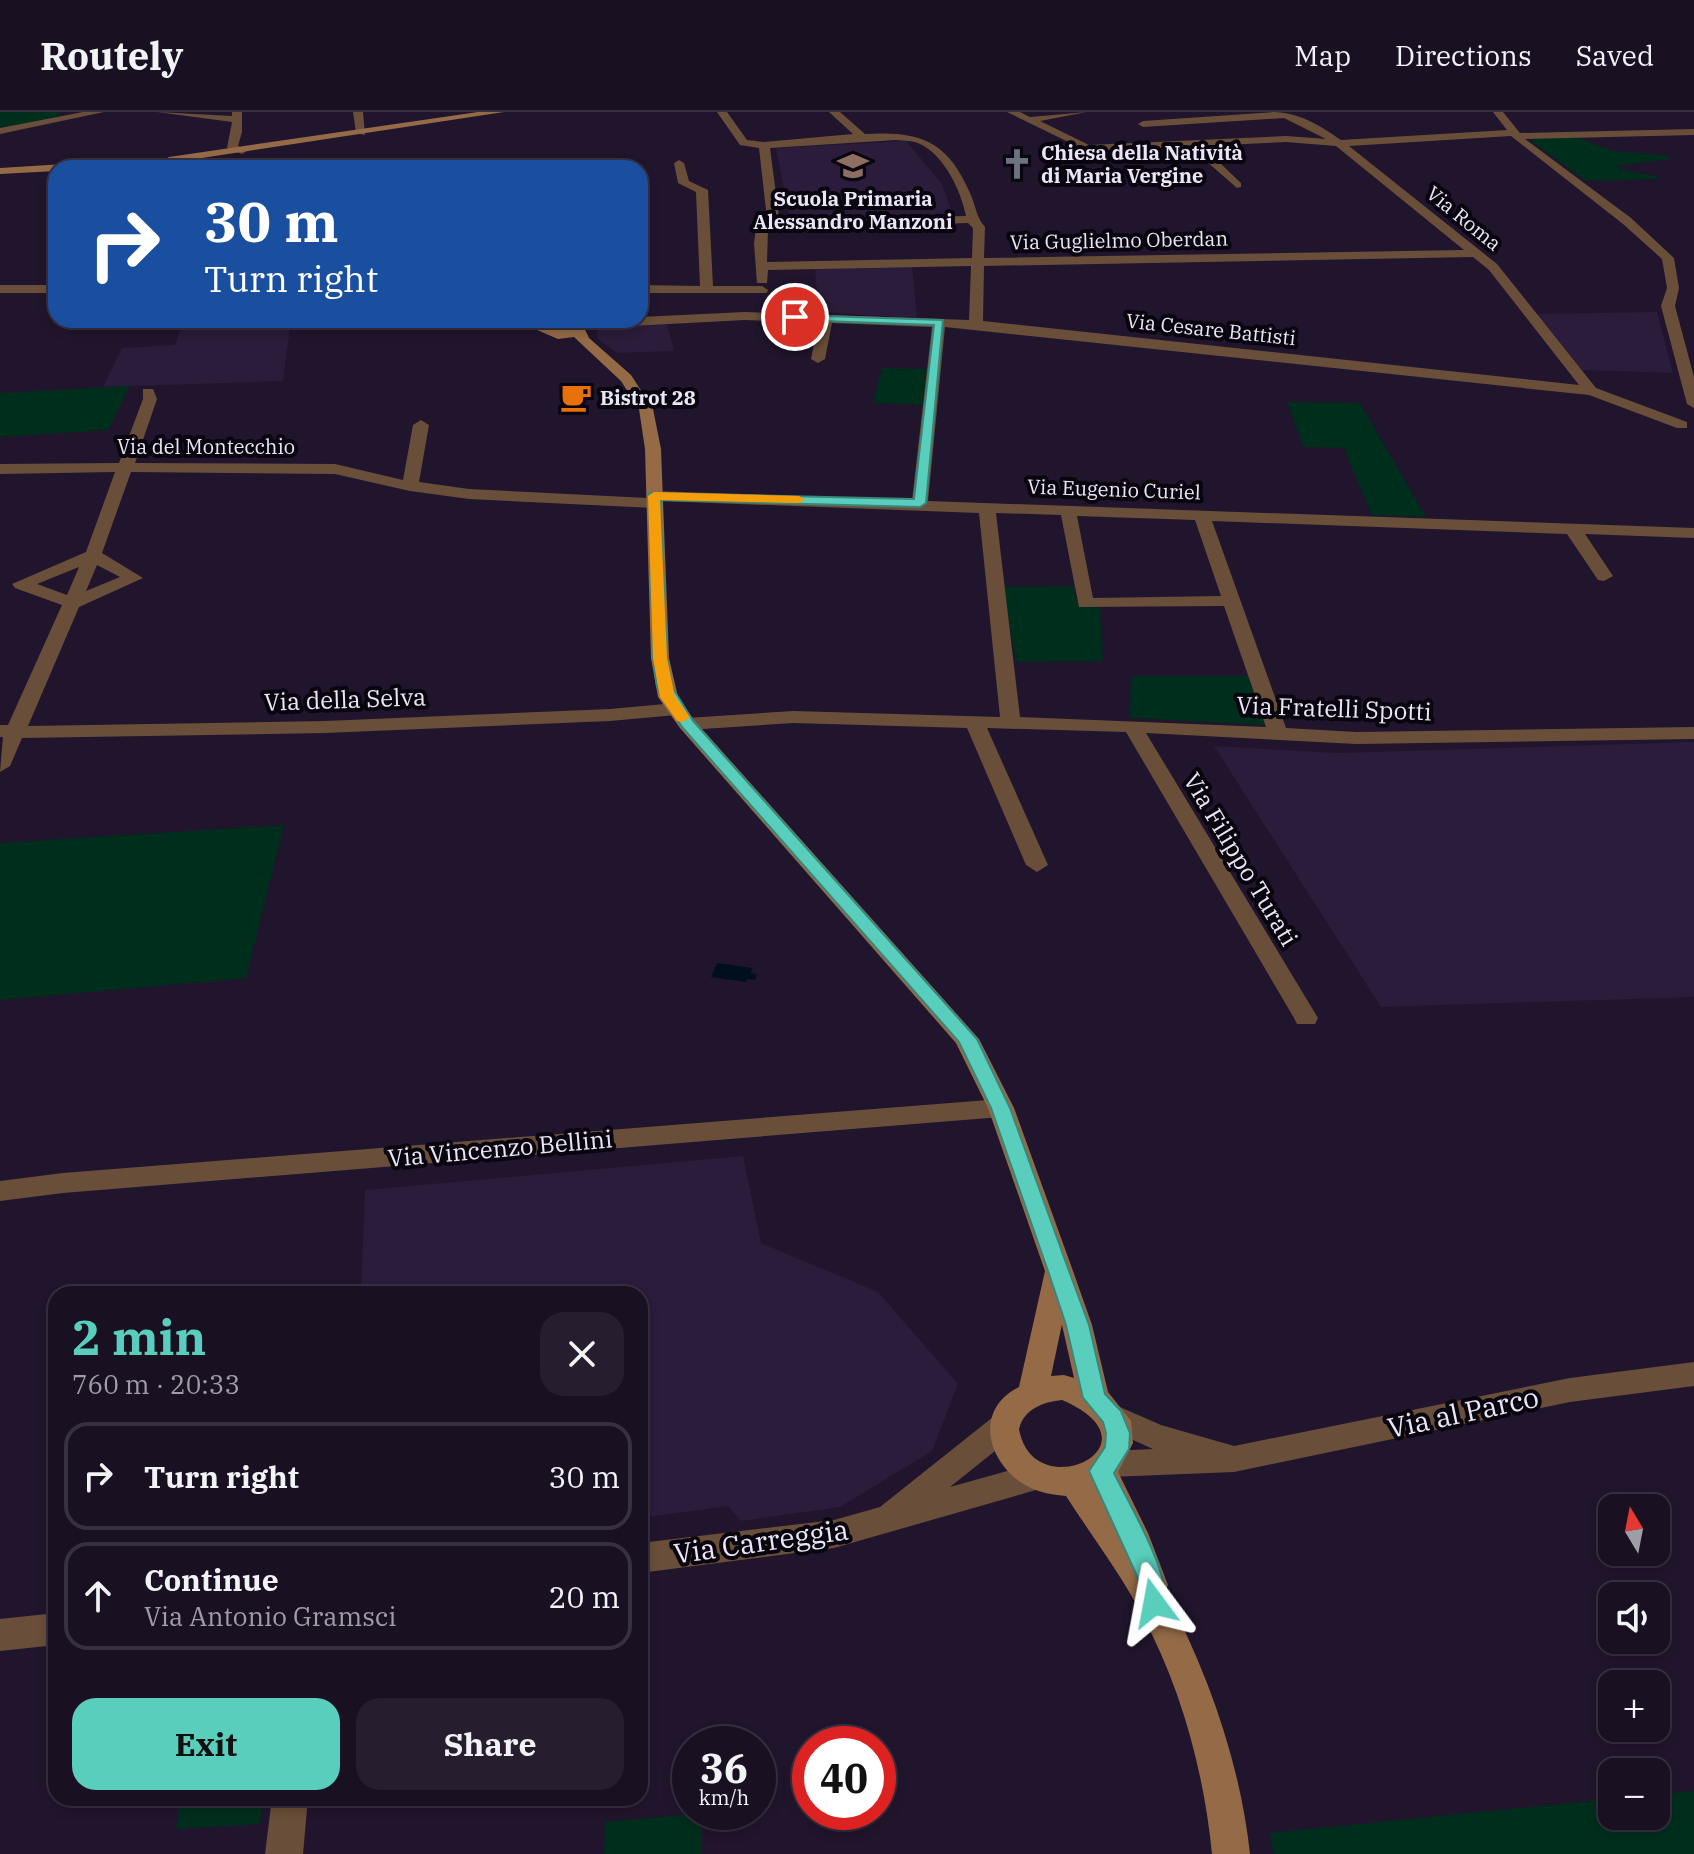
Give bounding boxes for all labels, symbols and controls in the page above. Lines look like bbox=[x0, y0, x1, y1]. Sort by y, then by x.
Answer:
text: Routely bbox=[40, 31, 183, 80]
text: Map bbox=[1294, 37, 1351, 74]
text: Directions bbox=[1395, 37, 1532, 74]
text: Saved bbox=[1576, 37, 1654, 74]
place label: Chiesa della Natività di Maria Vergine bbox=[1041, 139, 1243, 189]
church icon: Chiesa della Natività di Maria Vergine bbox=[1000, 147, 1034, 181]
school or university icon: Scuola Primaria Alessandro Manzoni bbox=[836, 149, 870, 183]
street label: Via Roma bbox=[1421, 179, 1507, 257]
text: 30 m bbox=[204, 185, 339, 257]
place label: Scuola Primaria Alessandro Manzoni bbox=[753, 185, 953, 235]
icon: right bbox=[72, 192, 176, 296]
street label: Via Guglielmo Oberdan bbox=[1010, 225, 1229, 255]
text: Turn right bbox=[204, 255, 378, 302]
pin bbox=[761, 283, 829, 351]
icon: arrive bbox=[773, 295, 817, 339]
street label: Via Cesare Battisti bbox=[1125, 307, 1297, 351]
cafe icon: Bistrot 28 bbox=[559, 380, 593, 414]
place label: Bistrot 28 bbox=[600, 384, 696, 411]
street label: Via del Montecchio bbox=[117, 433, 295, 460]
street label: Via Eugenio Curiel bbox=[1027, 472, 1201, 506]
street label: Via della Selva bbox=[263, 680, 427, 718]
street label: Via Fratelli Spotti bbox=[1236, 689, 1432, 727]
street label: Via Filippo Turati bbox=[1177, 766, 1305, 952]
street label: Via Vincenzo Bellini bbox=[386, 1122, 614, 1174]
text: 2 min bbox=[72, 1306, 206, 1368]
button: close bbox=[540, 1312, 624, 1396]
text: 760 m · 20:33 bbox=[72, 1367, 240, 1401]
street label: Via al Parco bbox=[1384, 1378, 1542, 1446]
icon: right bbox=[76, 1454, 120, 1498]
text: Turn right bbox=[144, 1457, 299, 1496]
text: 30 m bbox=[548, 1457, 620, 1496]
north arrow bbox=[1598, 1494, 1670, 1566]
map controls bbox=[1598, 1494, 1670, 1830]
street label: Via Carreggia bbox=[671, 1510, 851, 1572]
text: Continue bbox=[144, 1560, 279, 1599]
position arrow bbox=[1112, 1561, 1196, 1645]
icon: ahead bbox=[76, 1574, 120, 1618]
text: 20 m bbox=[548, 1577, 620, 1616]
button: sound bbox=[1598, 1582, 1670, 1654]
text: Via Antonio Gramsci bbox=[144, 1599, 397, 1633]
button: + bbox=[1598, 1670, 1670, 1742]
button: Exit bbox=[72, 1698, 340, 1790]
button: Share bbox=[356, 1698, 624, 1790]
speed limit sign: 40 bbox=[792, 1726, 896, 1830]
text: 36 bbox=[700, 1742, 748, 1794]
button: − bbox=[1598, 1758, 1670, 1830]
text: km/h bbox=[699, 1784, 749, 1811]

